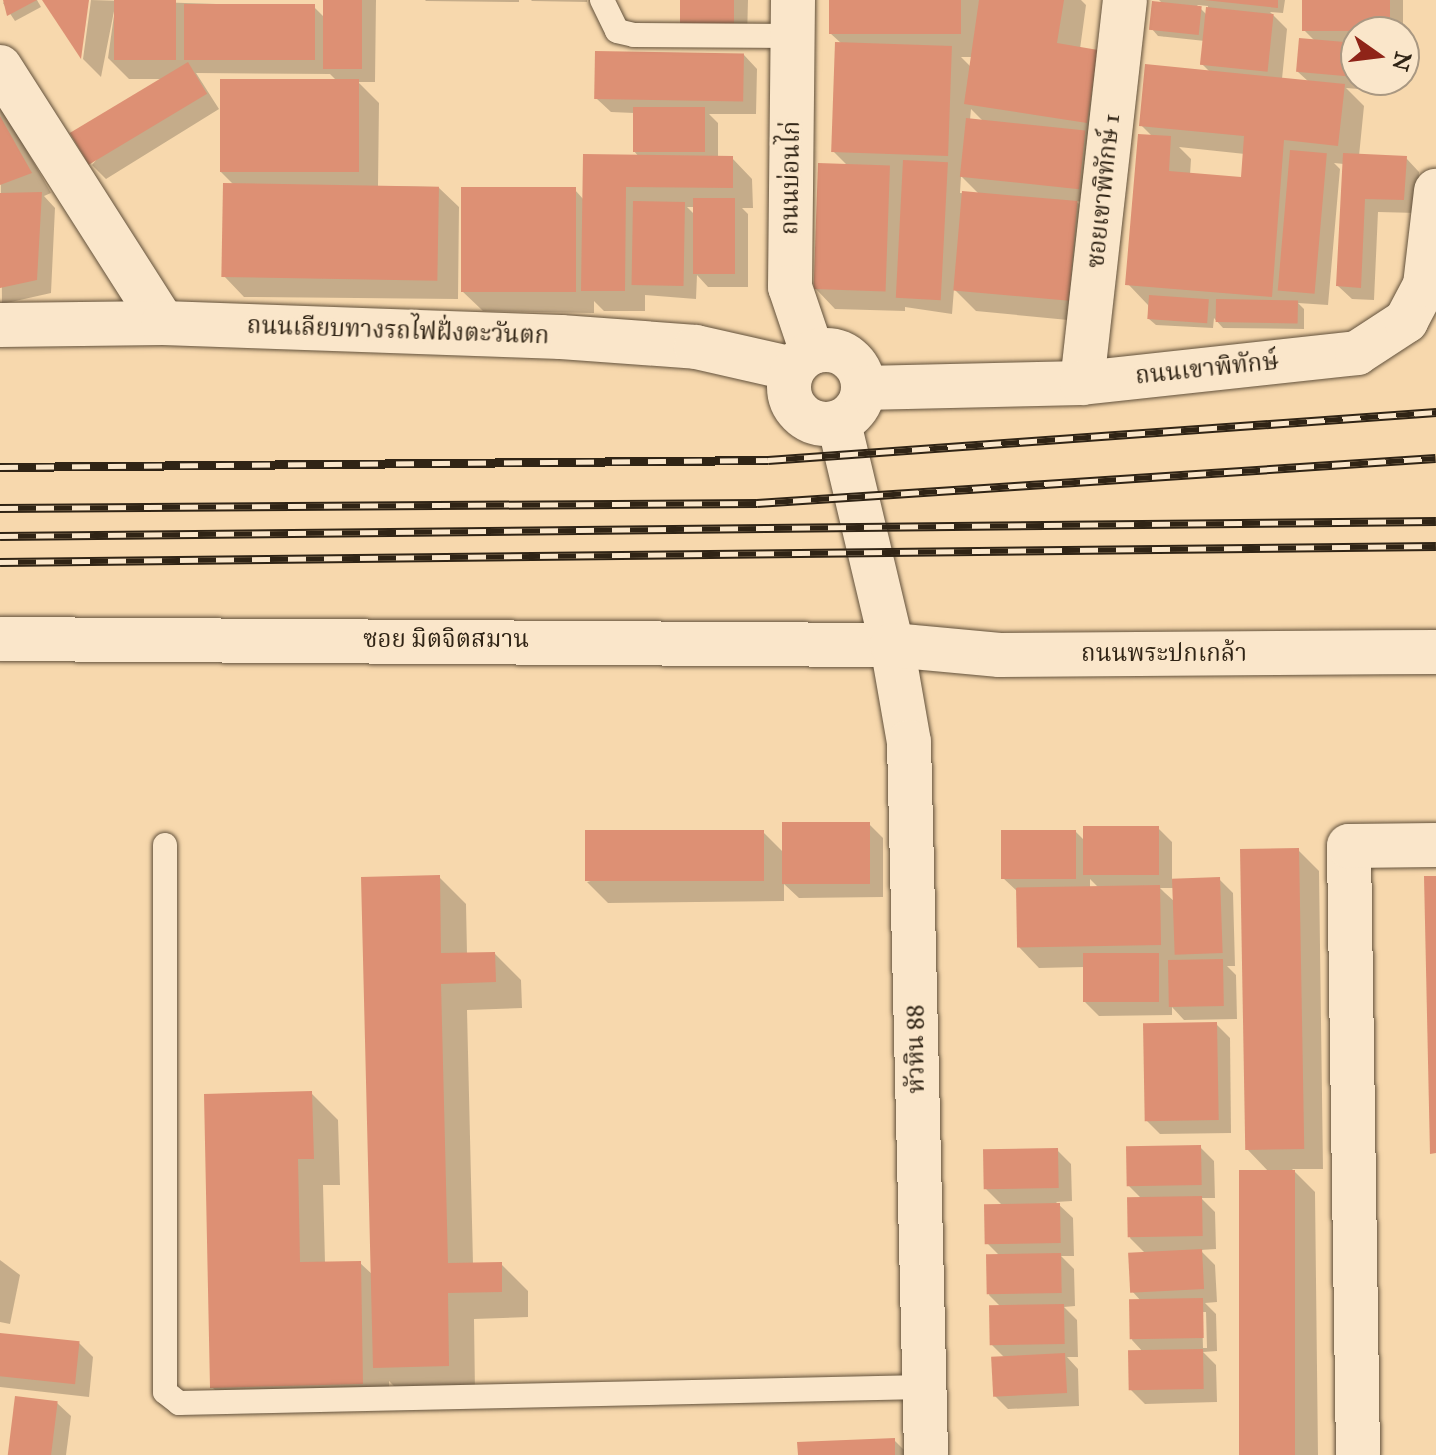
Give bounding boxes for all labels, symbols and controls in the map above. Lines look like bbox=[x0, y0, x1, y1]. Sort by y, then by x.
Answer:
north arrow bbox=[1340, 16, 1420, 96]
text: N bbox=[1386, 49, 1417, 74]
street label: ซอยเขาพิทักษ์ 1 bbox=[1082, 112, 1126, 270]
street label: ถนนบ่อนไก่ bbox=[776, 121, 806, 235]
street label: ถนนเลียบทางรถไฟฝั่งตะวันตก bbox=[246, 311, 550, 351]
street label: ถนนเขาพิทักษ์ bbox=[1134, 347, 1280, 391]
street label: ซอย มิตจิตสมาน bbox=[363, 626, 529, 654]
street label: ถนนพระปกเกล้า bbox=[1081, 640, 1247, 668]
street label: หัวหิน 88 bbox=[901, 1004, 931, 1094]

